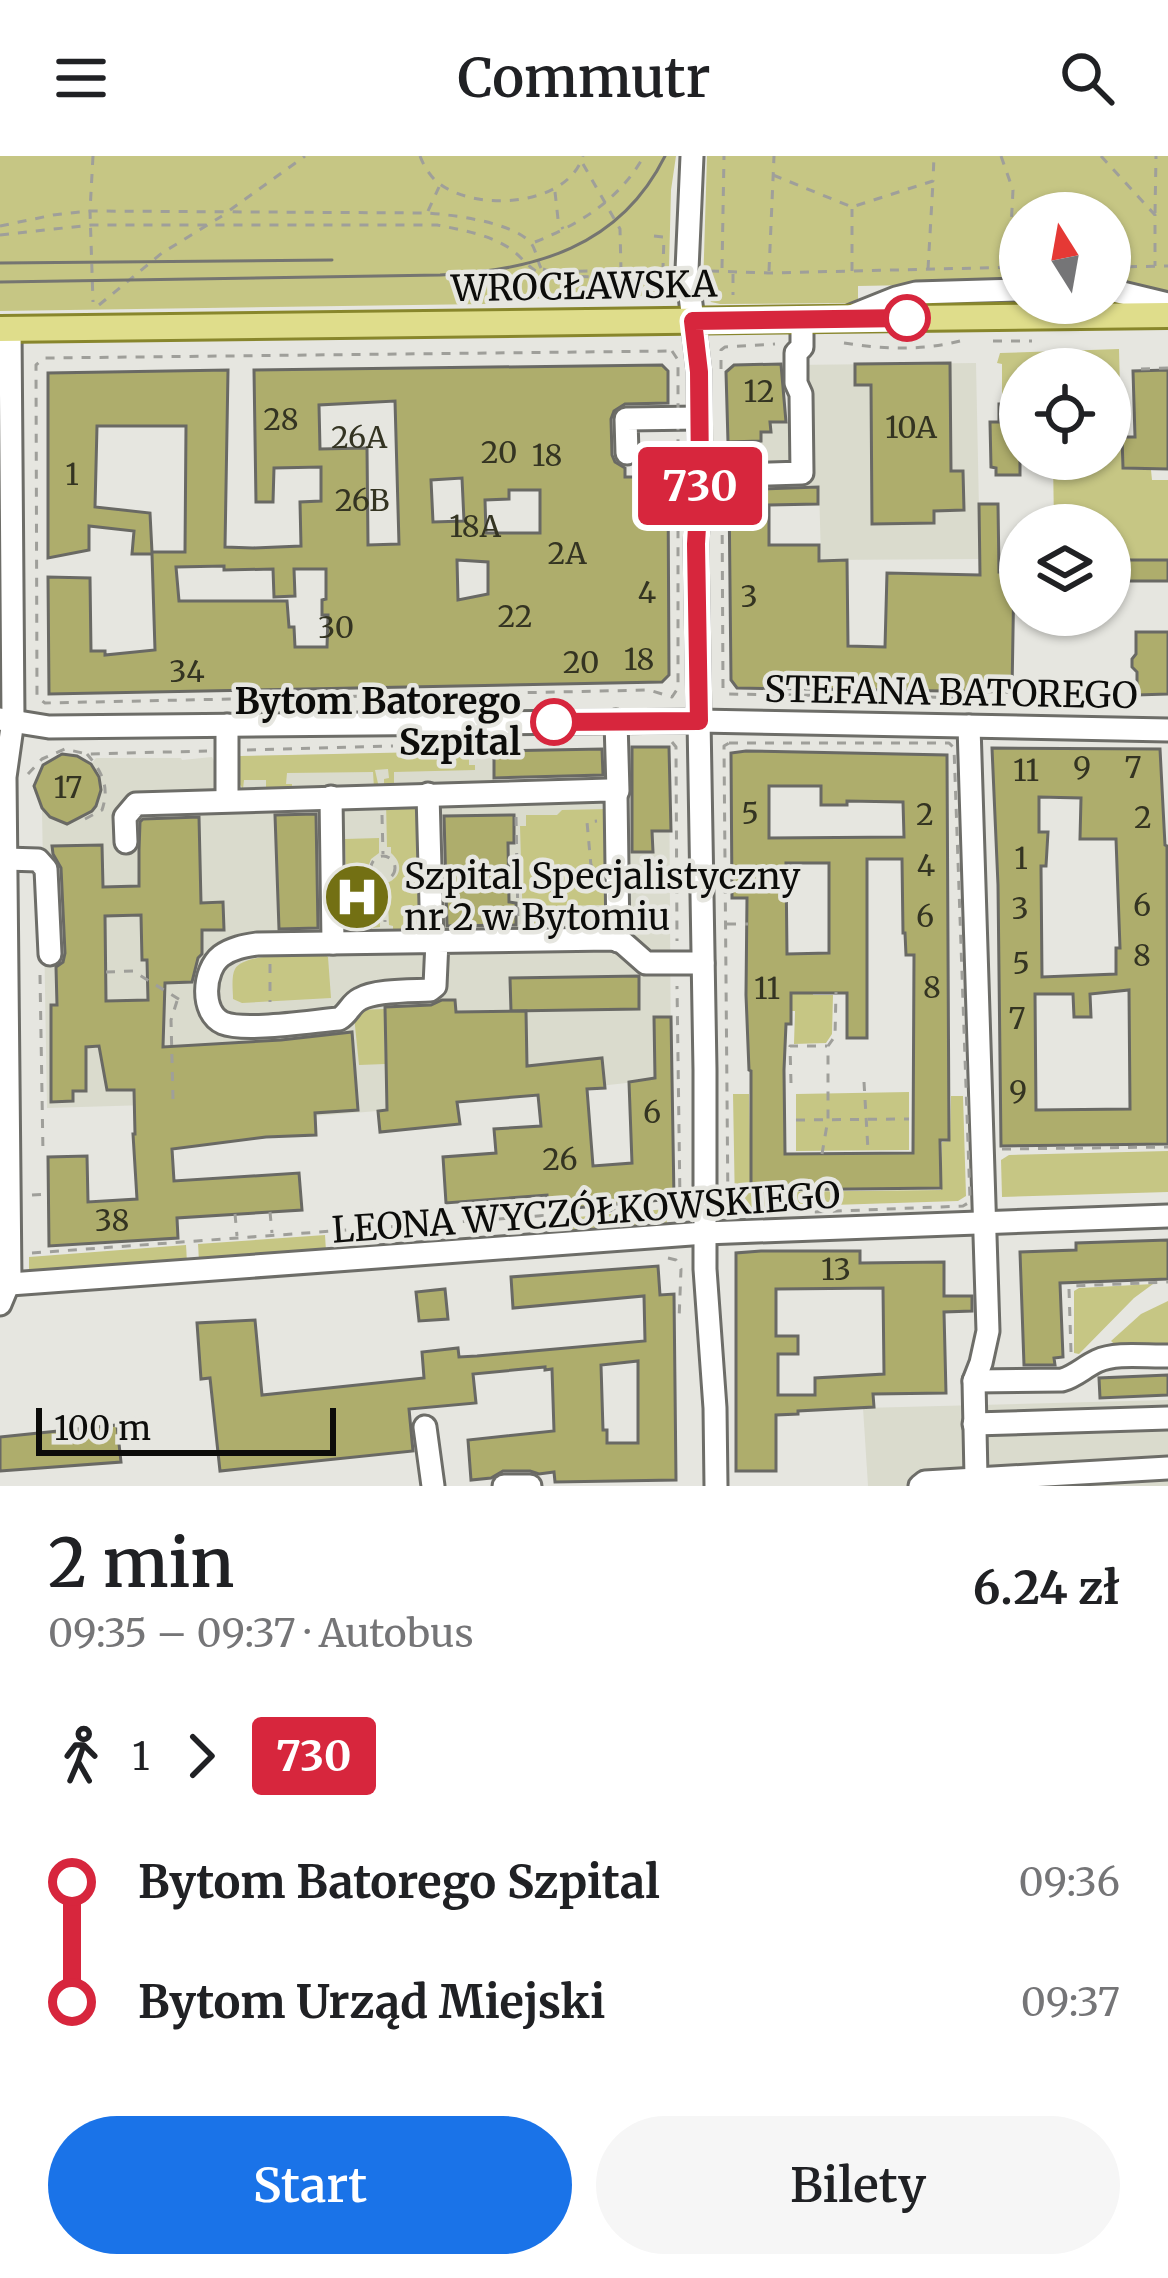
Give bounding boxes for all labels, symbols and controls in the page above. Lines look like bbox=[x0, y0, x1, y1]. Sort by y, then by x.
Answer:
text: Commutr bbox=[458, 44, 710, 112]
icon: menu bbox=[48, 45, 114, 111]
icon: search bbox=[1054, 45, 1120, 111]
north arrow bbox=[999, 192, 1131, 324]
map controls bbox=[999, 192, 1131, 636]
street label: WROCŁAWSKA bbox=[450, 262, 718, 311]
unlabelled marker bbox=[885, 296, 929, 340]
button: locate bbox=[999, 348, 1131, 480]
house number: 12 bbox=[743, 372, 775, 410]
house number: 28 bbox=[263, 400, 299, 438]
house number: 10A bbox=[885, 408, 938, 446]
house number: 26A bbox=[331, 418, 388, 456]
house number: 20 bbox=[481, 433, 517, 471]
house number: 18 bbox=[532, 436, 562, 474]
line badge: 730 bbox=[631, 447, 769, 525]
house number: 1 bbox=[65, 455, 79, 493]
text: 730 bbox=[662, 460, 738, 512]
house number: 26B bbox=[335, 481, 389, 519]
button: layers bbox=[999, 504, 1131, 636]
house number: 18A bbox=[449, 507, 502, 545]
house number: 2A bbox=[547, 534, 587, 572]
house number: 4 bbox=[638, 573, 656, 611]
house number: 3 bbox=[740, 577, 758, 615]
house number: 22 bbox=[497, 597, 533, 635]
house number: 30 bbox=[318, 608, 354, 646]
house number: 18 bbox=[624, 640, 654, 678]
house number: 20 bbox=[563, 643, 599, 681]
house number: 34 bbox=[169, 652, 205, 690]
street label: STEFANA BATOREGO bbox=[764, 667, 1138, 718]
place label: Bytom Batorego Szpital bbox=[234, 679, 521, 765]
marker: Bytom Batorego Szpital bbox=[532, 700, 576, 744]
house number: 9 bbox=[1073, 748, 1091, 786]
house number: 7 bbox=[1124, 748, 1142, 786]
house number: 11 bbox=[1013, 751, 1039, 789]
house number: 17 bbox=[54, 768, 82, 806]
house number: 5 bbox=[741, 794, 759, 832]
house number: 2 bbox=[916, 795, 934, 833]
house number: 2 bbox=[1134, 798, 1152, 836]
house number: 1 bbox=[1014, 839, 1028, 877]
house number: 4 bbox=[917, 846, 935, 884]
place label: Szpital Specjalistyczny nr 2 w Bytomiu bbox=[404, 854, 801, 940]
hospital icon: Szpital Specjalistyczny nr 2 w Bytomiu bbox=[322, 862, 392, 932]
house number: 6 bbox=[1133, 886, 1151, 924]
house number: 3 bbox=[1011, 889, 1029, 927]
house number: 6 bbox=[916, 897, 934, 935]
house number: 8 bbox=[1133, 936, 1151, 974]
house number: 5 bbox=[1012, 944, 1030, 982]
house number: 8 bbox=[923, 968, 941, 1006]
house number: 11 bbox=[754, 969, 780, 1007]
house number: 7 bbox=[1008, 999, 1026, 1037]
house number: 9 bbox=[1009, 1072, 1027, 1110]
house number: 6 bbox=[643, 1093, 661, 1131]
house number: 26 bbox=[542, 1140, 578, 1178]
street label: LEONA WYCZÓŁKOWSKIEGO bbox=[330, 1171, 842, 1253]
house number: 38 bbox=[95, 1201, 129, 1239]
house number: 13 bbox=[821, 1250, 851, 1288]
scale bar bbox=[36, 1402, 336, 1455]
text: 100 m bbox=[54, 1408, 151, 1449]
text: 2 min bbox=[48, 1522, 234, 1605]
text: 6.24 zł bbox=[973, 1560, 1120, 1616]
text: 09:35 – 09:37 · Autobus bbox=[48, 1609, 474, 1658]
icon: walk bbox=[48, 1723, 114, 1789]
icon: forward bbox=[168, 1723, 234, 1789]
text: 730 bbox=[276, 1730, 352, 1782]
text: 1 bbox=[132, 1732, 150, 1781]
text: Bytom Batorego Szpital bbox=[138, 1854, 660, 1910]
text: 09:36 bbox=[1018, 1858, 1120, 1907]
text: Bytom Urząd Miejski bbox=[138, 1974, 605, 2030]
text: 09:37 bbox=[1021, 1978, 1120, 2027]
button: Start bbox=[48, 2116, 572, 2254]
button: Bilety bbox=[596, 2116, 1120, 2254]

